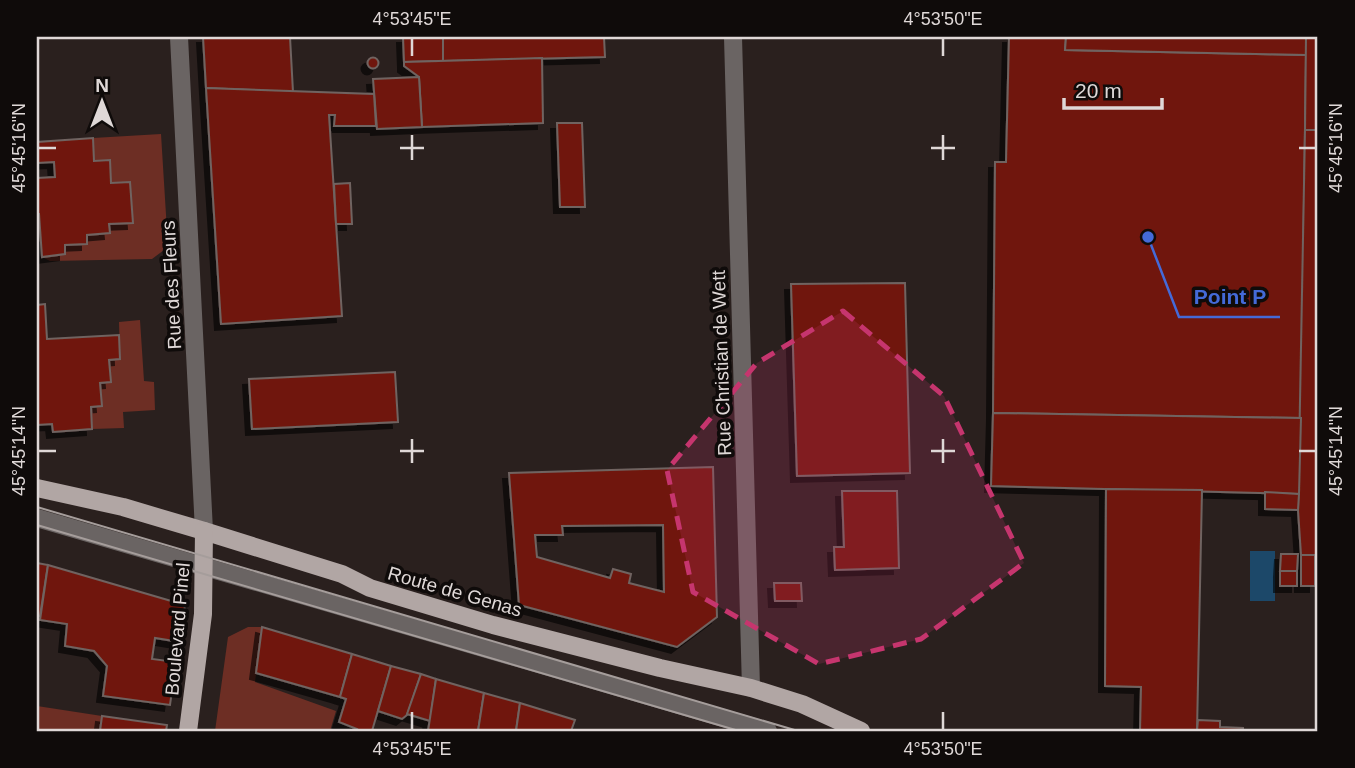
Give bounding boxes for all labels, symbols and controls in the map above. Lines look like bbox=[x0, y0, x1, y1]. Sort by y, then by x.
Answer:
text: 4°53'45"E bbox=[372, 9, 452, 29]
text: 4°53'50"E bbox=[903, 9, 983, 29]
north arrow bbox=[66, 66, 136, 136]
scale bar bbox=[1064, 66, 1162, 110]
text: N bbox=[95, 75, 109, 96]
text: 20 m bbox=[1075, 79, 1122, 102]
text: 45°45'16"N bbox=[9, 103, 29, 193]
text: 45°45'16"N bbox=[1326, 103, 1346, 193]
street label: Rue des Fleurs bbox=[158, 220, 185, 350]
street label: Rue Christian de Wett bbox=[708, 269, 735, 456]
callout: Point P bbox=[1179, 275, 1280, 317]
text: Point P bbox=[1194, 285, 1266, 308]
text: 45°45'14"N bbox=[9, 406, 29, 496]
text: 45°45'14"N bbox=[1326, 406, 1346, 496]
street label: Boulevard Pinel bbox=[161, 562, 194, 696]
street label: Route de Genas bbox=[385, 562, 524, 621]
text: 4°53'45"E bbox=[372, 739, 452, 759]
text: 4°53'50"E bbox=[903, 739, 983, 759]

